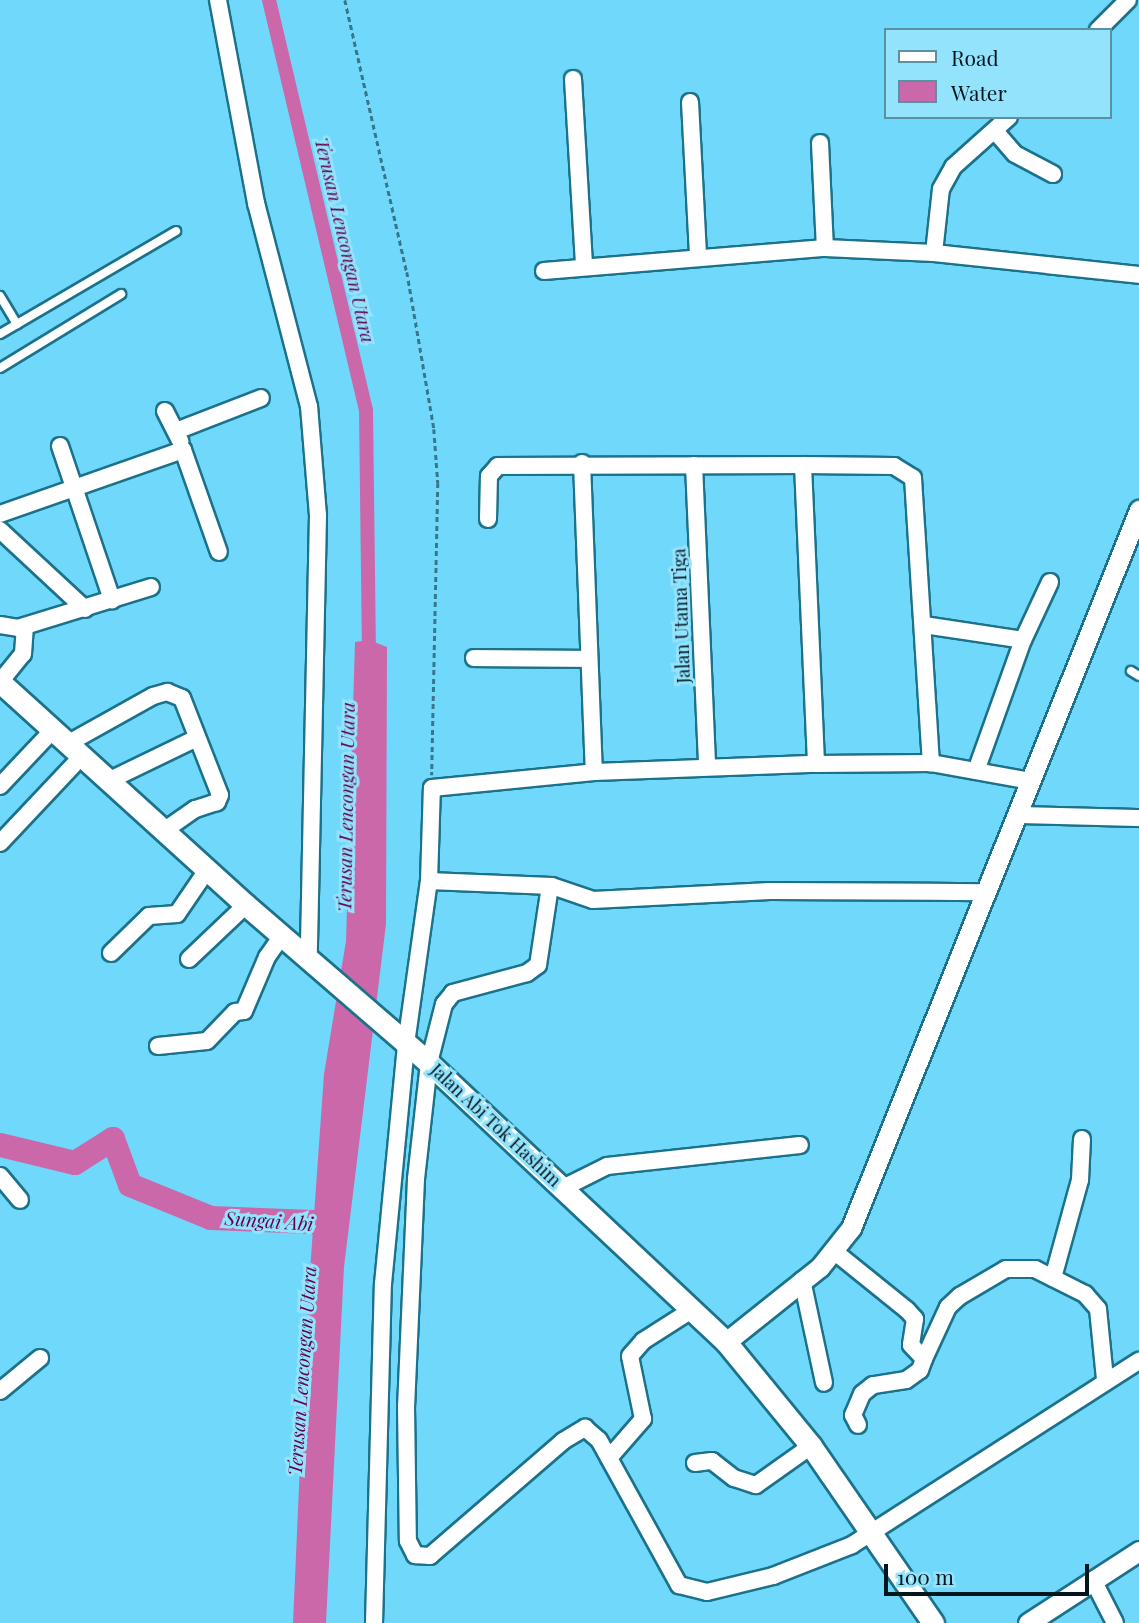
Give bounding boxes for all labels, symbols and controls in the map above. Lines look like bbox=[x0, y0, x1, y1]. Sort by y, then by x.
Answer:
legend bbox=[884, 28, 1111, 119]
text: Road bbox=[951, 43, 999, 71]
text: Water bbox=[951, 78, 1007, 106]
water label: Terusan Lencongan Utara bbox=[310, 135, 380, 345]
street label: Jalan Utama Tiga bbox=[668, 548, 694, 684]
water label: Terusan Lencongan Utara bbox=[333, 702, 359, 912]
street label: Jalan Abi Tok Hashim bbox=[426, 1058, 566, 1192]
water label: Sungai Abi bbox=[224, 1207, 314, 1235]
water label: Terusan Lencongan Utara bbox=[283, 1265, 321, 1477]
scale bar bbox=[887, 1550, 1092, 1594]
text: 100 m bbox=[897, 1562, 954, 1590]

